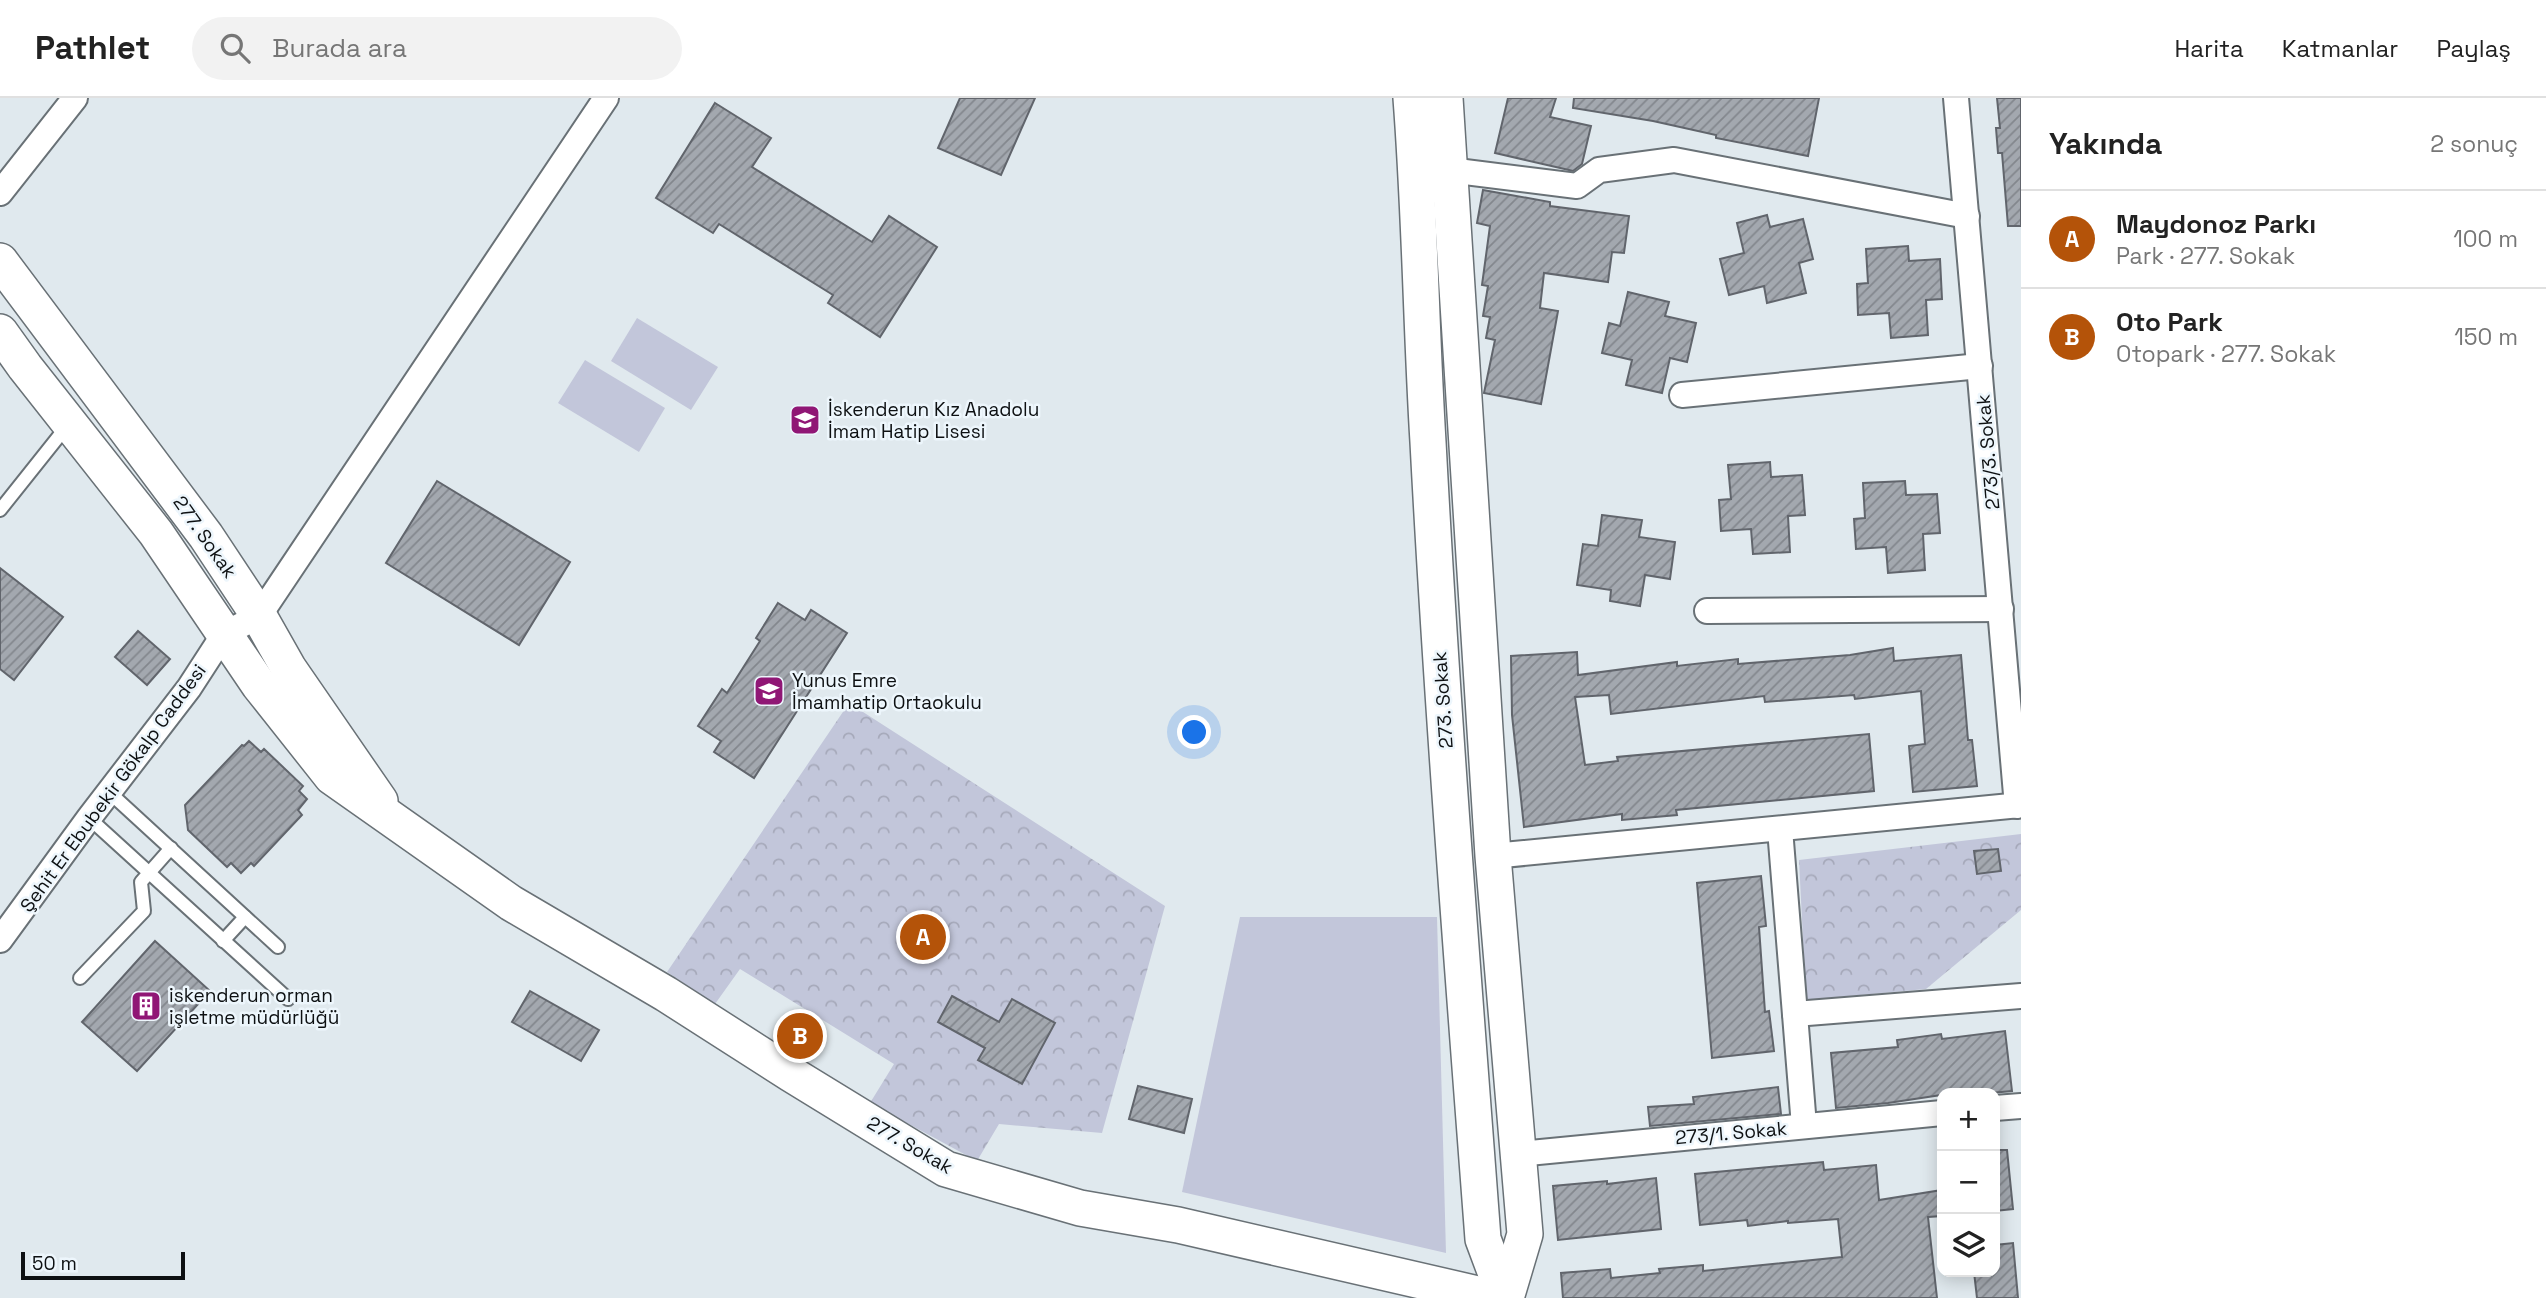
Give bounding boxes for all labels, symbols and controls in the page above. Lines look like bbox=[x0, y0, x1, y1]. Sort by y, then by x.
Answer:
search box bbox=[192, 17, 682, 80]
text: Pathlet bbox=[35, 27, 150, 69]
icon: search bbox=[216, 29, 254, 67]
text: Burada ara bbox=[272, 31, 407, 65]
text: Harita bbox=[2175, 33, 2244, 64]
text: Katmanlar bbox=[2282, 33, 2398, 64]
text: Paylaş bbox=[2436, 33, 2511, 64]
text: Yakında bbox=[2049, 124, 2162, 163]
text: 2 sonuç bbox=[2430, 129, 2518, 159]
text: Maydonoz Parkı bbox=[2116, 207, 2316, 241]
text: A bbox=[2065, 224, 2079, 254]
text: 100 m bbox=[2453, 224, 2518, 254]
text: Park · 277. Sokak bbox=[2116, 241, 2295, 271]
text: Oto Park bbox=[2116, 305, 2223, 339]
text: B bbox=[2064, 322, 2080, 352]
text: 150 m bbox=[2454, 322, 2518, 352]
text: Otopark · 277. Sokak bbox=[2116, 339, 2336, 369]
street label: 273/3. Sokak bbox=[1971, 393, 2005, 511]
place label: İskenderun Kız Anadolu İmam Hatip Lisesi bbox=[828, 397, 1039, 444]
school or university icon: İskenderun Kız Anadolu İmam Hatip Lisesi bbox=[788, 403, 822, 437]
street label: 277. Sokak bbox=[167, 491, 243, 583]
street label: 273. Sokak bbox=[1427, 651, 1459, 749]
street label: Şehit Er Ebubekir Gökalp Caddesi bbox=[14, 659, 212, 917]
place label: Yunus Emre İmamhatip Ortaokulu bbox=[792, 668, 982, 715]
school or university icon: Yunus Emre İmamhatip Ortaokulu bbox=[752, 674, 786, 708]
your location bbox=[1177, 715, 1211, 749]
pin: A bbox=[900, 911, 946, 963]
place label: iskenderun orman işletme müdürlüğü bbox=[169, 983, 339, 1030]
building icon: iskenderun orman işletme müdürlüğü bbox=[129, 989, 163, 1023]
pin: B bbox=[777, 1010, 823, 1062]
map controls bbox=[1937, 1088, 2000, 1277]
button: + bbox=[1937, 1088, 2000, 1151]
street label: 277. Sokak bbox=[863, 1110, 957, 1180]
street label: 273/1. Sokak bbox=[1674, 1116, 1788, 1150]
button: − bbox=[1937, 1151, 2000, 1214]
button: layers bbox=[1937, 1214, 2000, 1277]
scale bar bbox=[21, 1249, 186, 1281]
text: 50 m bbox=[32, 1251, 77, 1276]

